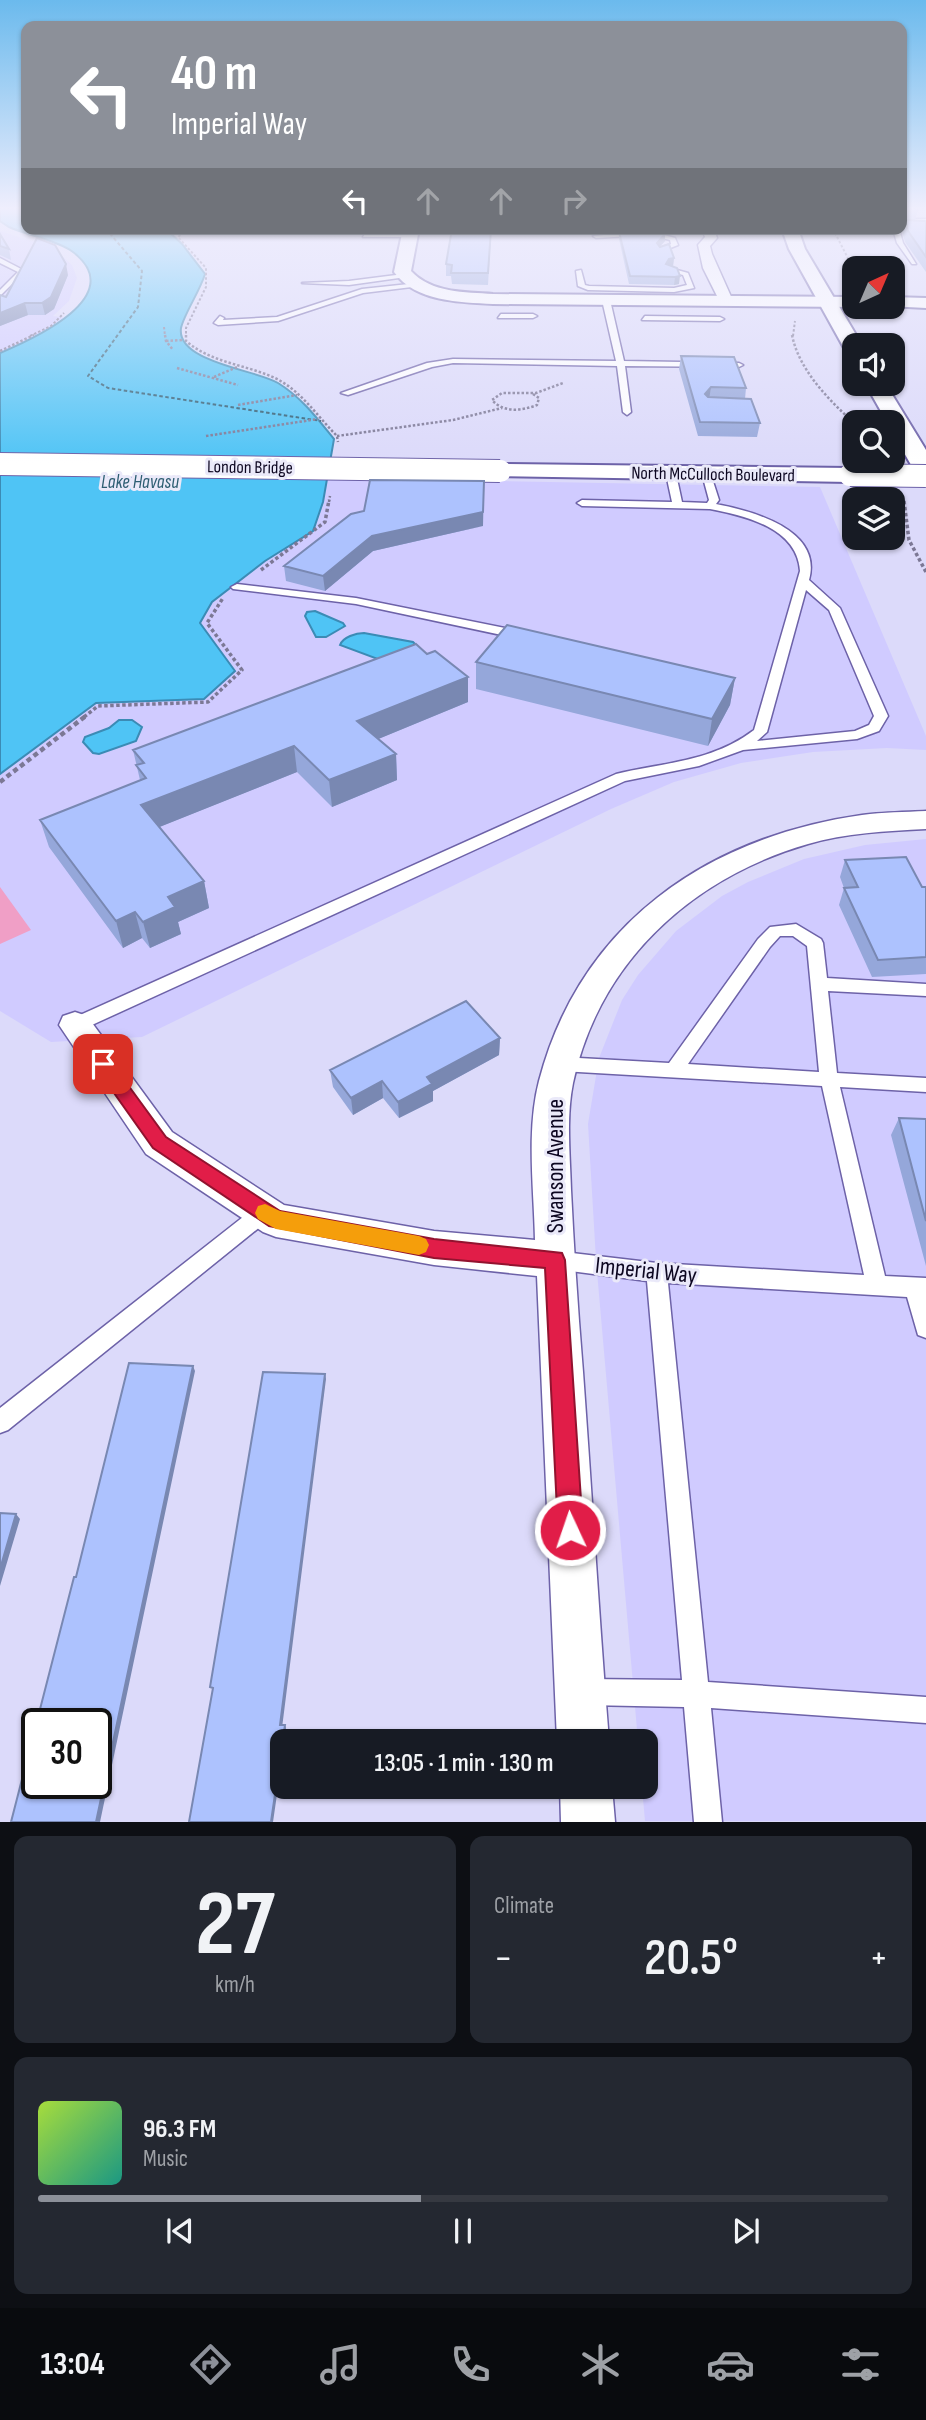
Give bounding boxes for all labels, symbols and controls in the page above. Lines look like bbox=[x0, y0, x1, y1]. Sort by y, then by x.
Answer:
text: 40 m bbox=[171, 45, 257, 104]
icon: left bbox=[56, 49, 147, 140]
text: Imperial Way bbox=[171, 105, 307, 144]
icon: left bbox=[336, 182, 374, 220]
icon: ahead bbox=[409, 182, 447, 220]
icon: ahead bbox=[482, 182, 520, 220]
icon: right bbox=[555, 182, 593, 220]
north arrow bbox=[842, 256, 905, 318]
map controls bbox=[842, 256, 905, 550]
button: sound bbox=[842, 333, 905, 396]
button: search bbox=[842, 410, 905, 473]
street label: London Bridge bbox=[207, 456, 293, 479]
street label: North McCulloch Boulevard bbox=[631, 463, 795, 486]
water label: Lake Havasu bbox=[101, 471, 179, 494]
button: layers bbox=[842, 487, 905, 550]
pin bbox=[73, 1034, 133, 1094]
icon: arrive bbox=[84, 1045, 122, 1083]
street label: Swanson Avenue bbox=[541, 1099, 570, 1233]
street label: Imperial Way bbox=[594, 1251, 698, 1290]
position arrow bbox=[533, 1493, 607, 1567]
speed limit sign: 30 bbox=[21, 1708, 112, 1799]
text: 13:05 · 1 min · 130 m bbox=[375, 1748, 553, 1779]
text: 27 bbox=[195, 1871, 275, 1980]
text: Climate bbox=[494, 1892, 554, 1920]
text: 20.5° bbox=[644, 1927, 738, 1990]
text: − bbox=[494, 1936, 513, 1981]
text: + bbox=[869, 1936, 888, 1981]
text: km/h bbox=[215, 1971, 255, 1999]
text: 96.3 FM bbox=[143, 2114, 216, 2145]
text: Music bbox=[143, 2145, 188, 2173]
icon: previous bbox=[161, 2212, 199, 2250]
icon: pause bbox=[444, 2212, 482, 2250]
icon: next bbox=[727, 2212, 765, 2250]
icon: directions bbox=[186, 2340, 235, 2389]
icon: music bbox=[316, 2340, 365, 2389]
icon: phone bbox=[446, 2340, 495, 2389]
icon: climate bbox=[576, 2340, 625, 2389]
icon: car bbox=[706, 2340, 755, 2389]
icon: filters bbox=[836, 2340, 885, 2389]
text: 13:04 bbox=[41, 2345, 105, 2384]

